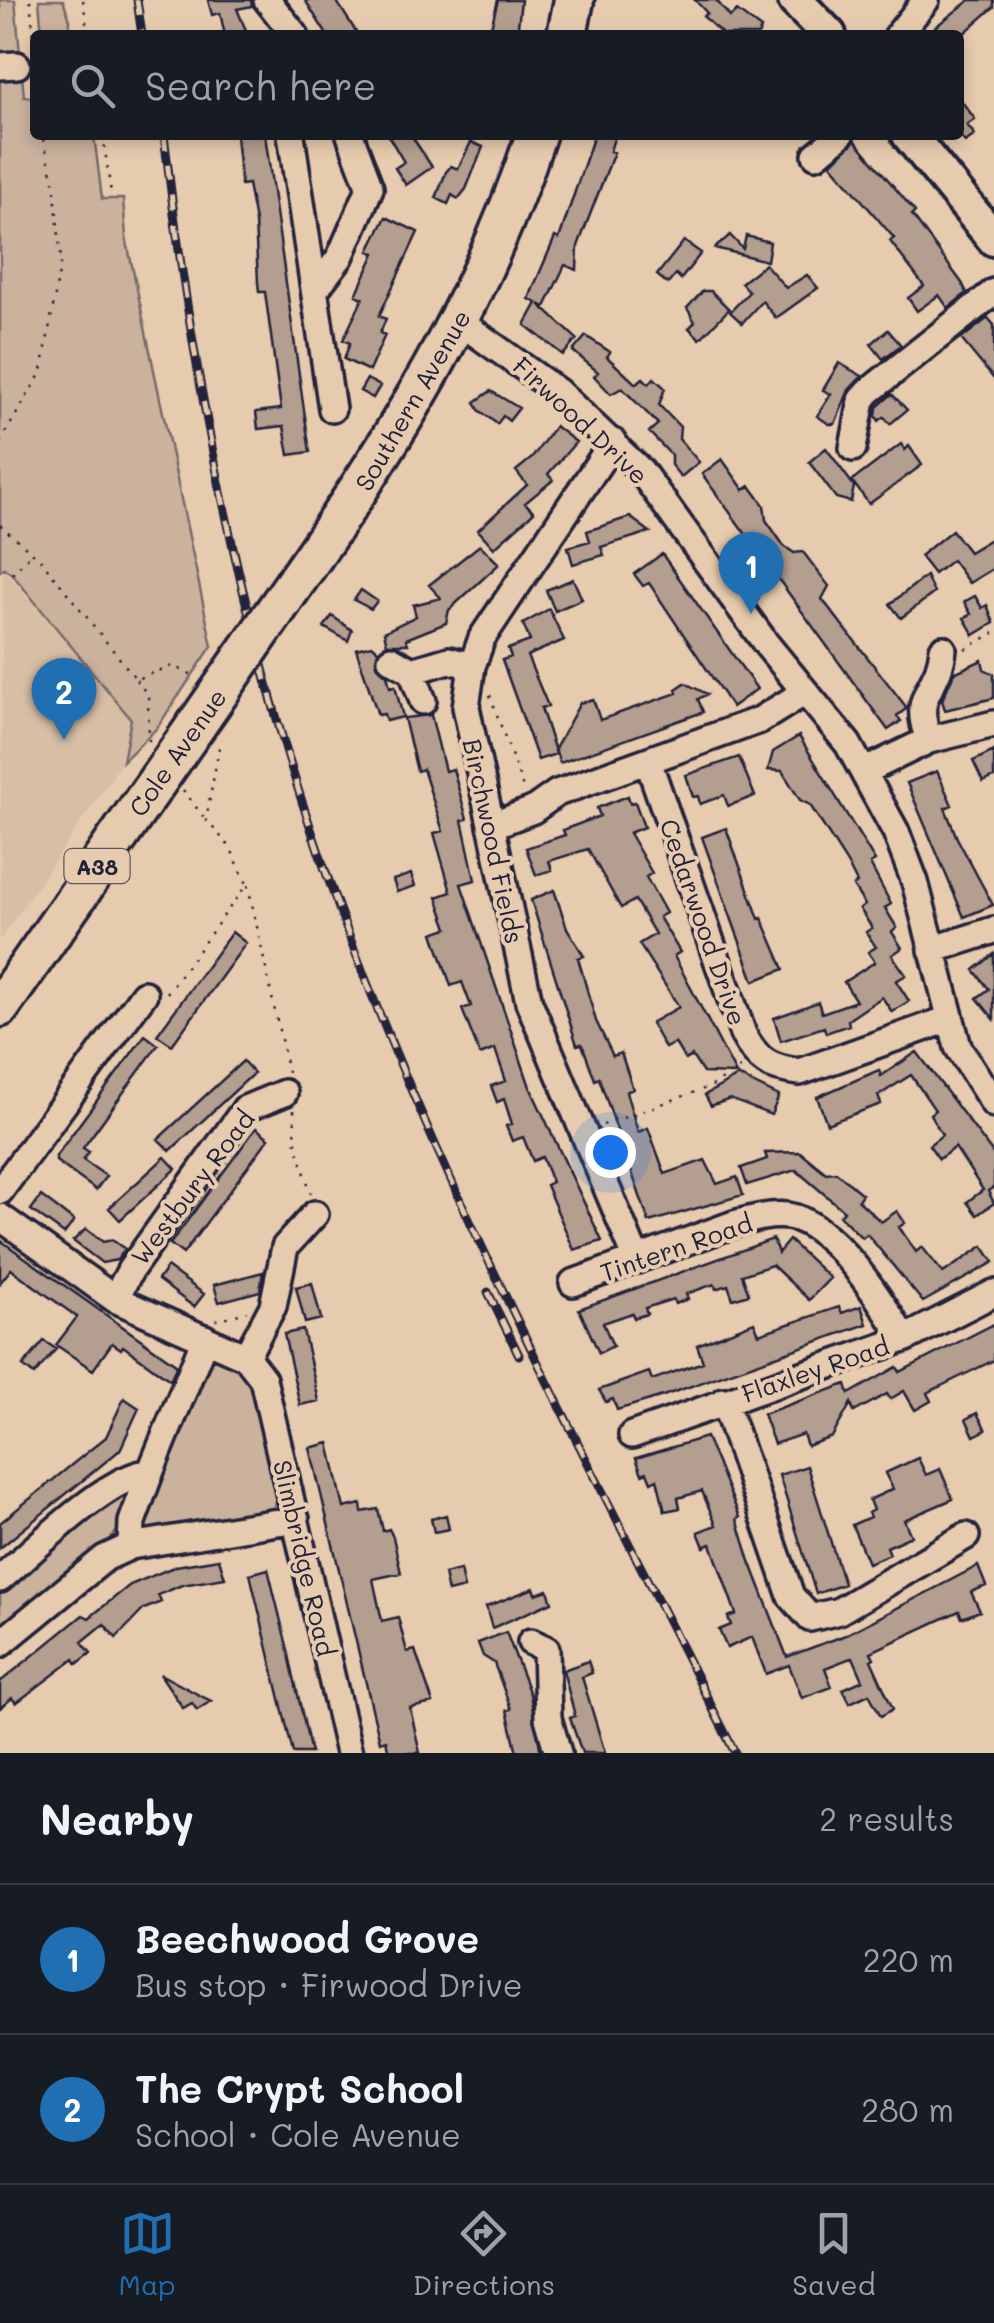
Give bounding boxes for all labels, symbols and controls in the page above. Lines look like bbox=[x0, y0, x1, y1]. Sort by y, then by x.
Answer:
search box bbox=[30, 30, 964, 140]
icon: search bbox=[65, 58, 120, 113]
text: Search here bbox=[145, 60, 376, 110]
street label: Southern Avenue bbox=[347, 304, 477, 496]
street label: Firwood Drive bbox=[507, 349, 655, 491]
pin: 1 bbox=[718, 532, 784, 614]
pin: 2 bbox=[32, 658, 96, 740]
street label: Cole Avenue bbox=[121, 682, 233, 822]
street label: Birchwood Fields bbox=[457, 736, 531, 946]
street label: Cedarwood Drive bbox=[654, 815, 754, 1029]
road number: A38 bbox=[64, 849, 130, 883]
street label: Westbury Road bbox=[123, 1103, 262, 1272]
your location bbox=[585, 1127, 636, 1178]
street label: Tintern Road bbox=[596, 1206, 756, 1288]
street label: Flaxley Road bbox=[737, 1329, 893, 1410]
street label: Slimbridge Road bbox=[267, 1457, 343, 1659]
text: Nearby bbox=[40, 1791, 194, 1846]
text: 2 results bbox=[819, 1797, 954, 1839]
text: Beechwood Grove bbox=[135, 1913, 479, 1963]
text: 1 bbox=[65, 1938, 80, 1980]
text: 220 m bbox=[863, 1938, 954, 1980]
text: Bus stop · Firwood Drive bbox=[135, 1963, 523, 2005]
text: The Crypt School bbox=[135, 2063, 464, 2113]
text: 2 bbox=[64, 2088, 81, 2130]
text: 280 m bbox=[861, 2088, 954, 2130]
text: School · Cole Avenue bbox=[135, 2113, 461, 2155]
tab: Map bbox=[119, 2206, 176, 2302]
tab: Directions bbox=[413, 2206, 555, 2302]
tab: Saved bbox=[792, 2206, 875, 2302]

